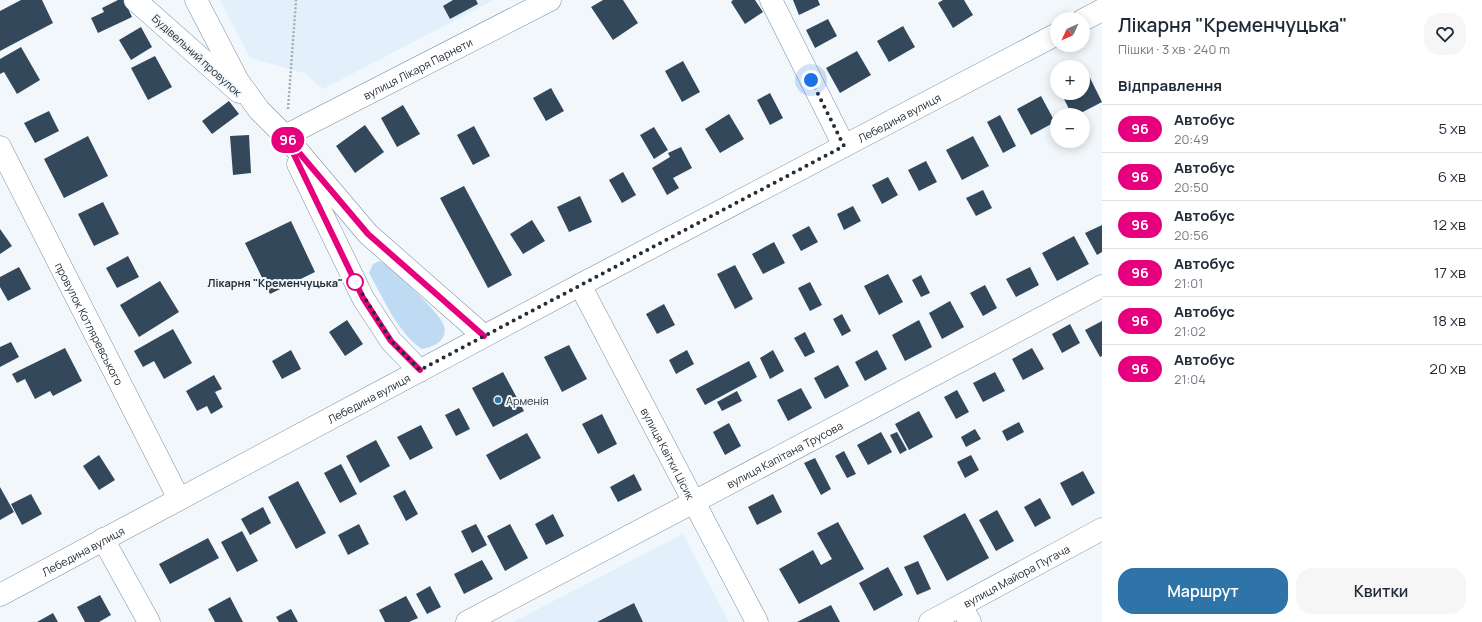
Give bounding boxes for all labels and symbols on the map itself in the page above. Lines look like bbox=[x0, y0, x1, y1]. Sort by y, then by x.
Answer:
street label: Будівельний провулок bbox=[149, 11, 246, 100]
north arrow bbox=[1050, 12, 1090, 52]
street label: вулиця Лікаря Парнети bbox=[360, 34, 475, 102]
your location bbox=[801, 70, 821, 90]
street label: Лебедина вулиця bbox=[855, 89, 943, 145]
line badge: 96 bbox=[270, 127, 306, 153]
street label: провулок Котляревського bbox=[52, 260, 127, 388]
marker: Лікарня "Кременчуцька" bbox=[346, 273, 364, 291]
place label: Лікарня "Кременчуцька" bbox=[207, 275, 343, 290]
street label: Лебедина вулиця bbox=[325, 370, 413, 426]
place label: Арменія bbox=[506, 393, 549, 408]
marker: Арменія bbox=[493, 395, 503, 405]
street label: вулиця Квітки Цісик bbox=[638, 405, 699, 502]
street label: вулиця Капітана Трусова bbox=[724, 417, 845, 491]
street label: Лебедина вулиця bbox=[39, 522, 127, 579]
street label: вулиця Майора Пугача bbox=[960, 541, 1072, 610]

